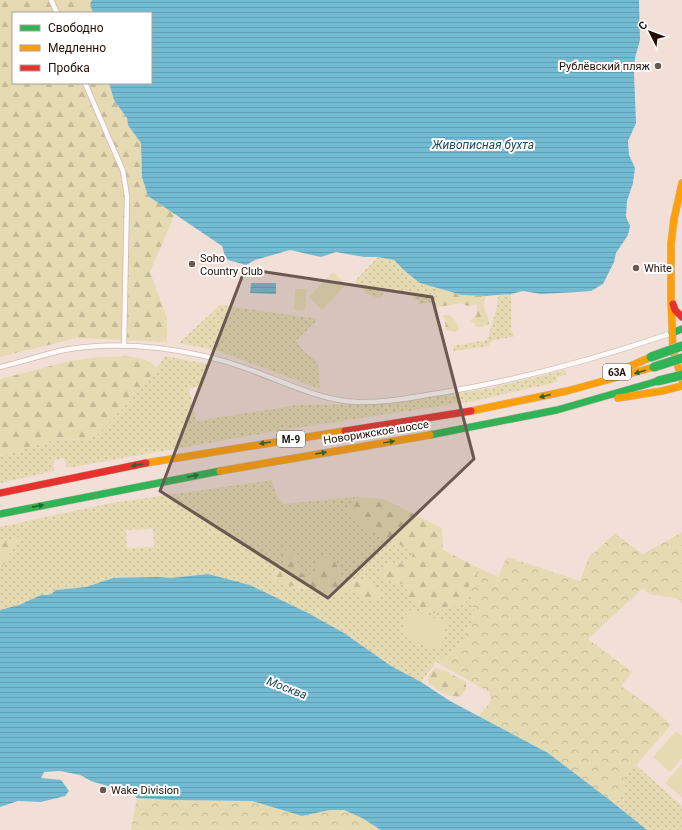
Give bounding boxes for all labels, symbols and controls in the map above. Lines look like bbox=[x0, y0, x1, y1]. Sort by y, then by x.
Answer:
legend bbox=[12, 12, 152, 84]
north arrow bbox=[630, 12, 670, 52]
text: С bbox=[636, 19, 650, 33]
text: Свободно bbox=[48, 21, 104, 35]
text: Медленно bbox=[48, 41, 106, 55]
place label: Рублёвский пляж bbox=[559, 60, 651, 73]
text: Пробка bbox=[48, 61, 90, 75]
marker: Рублёвский пляж bbox=[653, 61, 663, 71]
water label: Живописная бухта bbox=[431, 138, 534, 152]
place label: Soho Country Club bbox=[200, 252, 263, 278]
marker: Soho Country Club bbox=[187, 259, 197, 269]
place label: White bbox=[644, 262, 672, 275]
marker: White bbox=[631, 263, 641, 273]
road number: 63A bbox=[603, 364, 631, 380]
one-way arrow bbox=[633, 369, 646, 375]
one-way arrow bbox=[538, 394, 551, 400]
street label: Новорижское шоссе bbox=[322, 418, 430, 447]
road number: М-9 bbox=[277, 431, 305, 447]
one-way arrow bbox=[383, 439, 396, 445]
one-way arrow bbox=[259, 440, 271, 446]
one-way arrow bbox=[315, 450, 327, 456]
one-way arrow bbox=[130, 463, 143, 469]
one-way arrow bbox=[187, 472, 199, 478]
one-way arrow bbox=[32, 502, 44, 508]
water label: Москва bbox=[265, 674, 309, 702]
place label: Wake Division bbox=[111, 784, 179, 797]
marker: Wake Division bbox=[98, 785, 108, 795]

